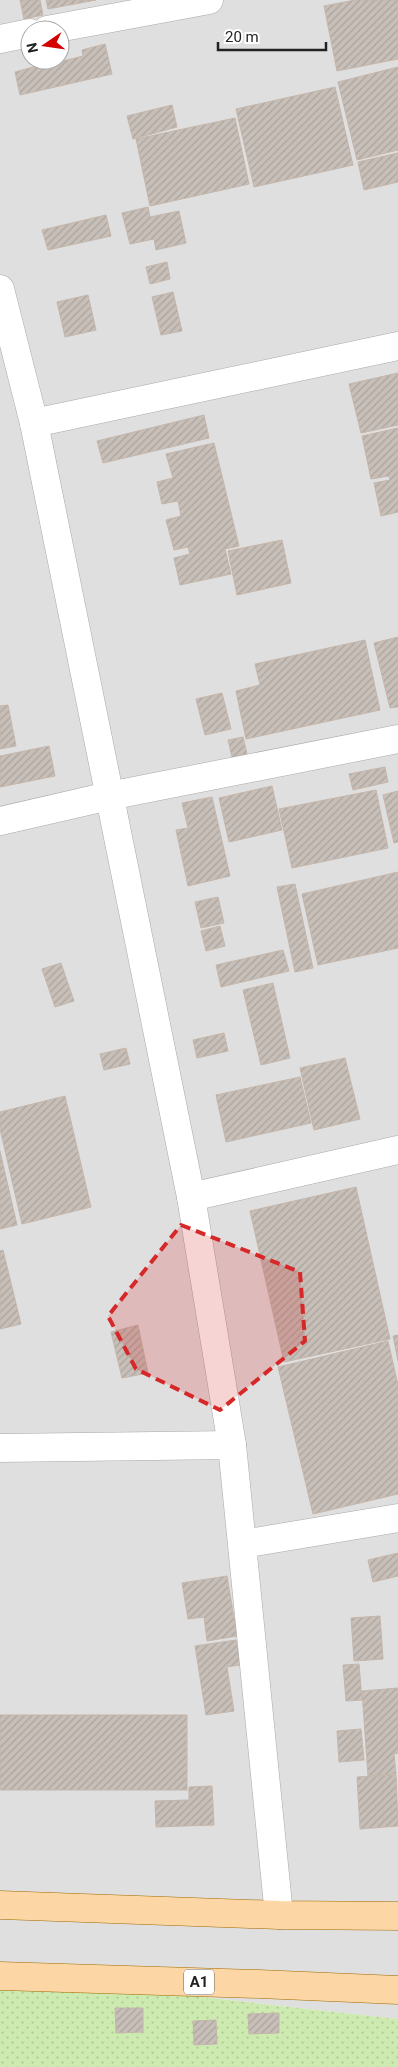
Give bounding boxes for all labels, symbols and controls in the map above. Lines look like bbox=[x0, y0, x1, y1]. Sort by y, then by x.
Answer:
north arrow bbox=[20, 20, 70, 70]
scale bar bbox=[218, 20, 326, 52]
text: 20 m bbox=[225, 28, 259, 46]
text: N bbox=[23, 41, 41, 55]
road number: A1 bbox=[184, 1970, 214, 1994]

